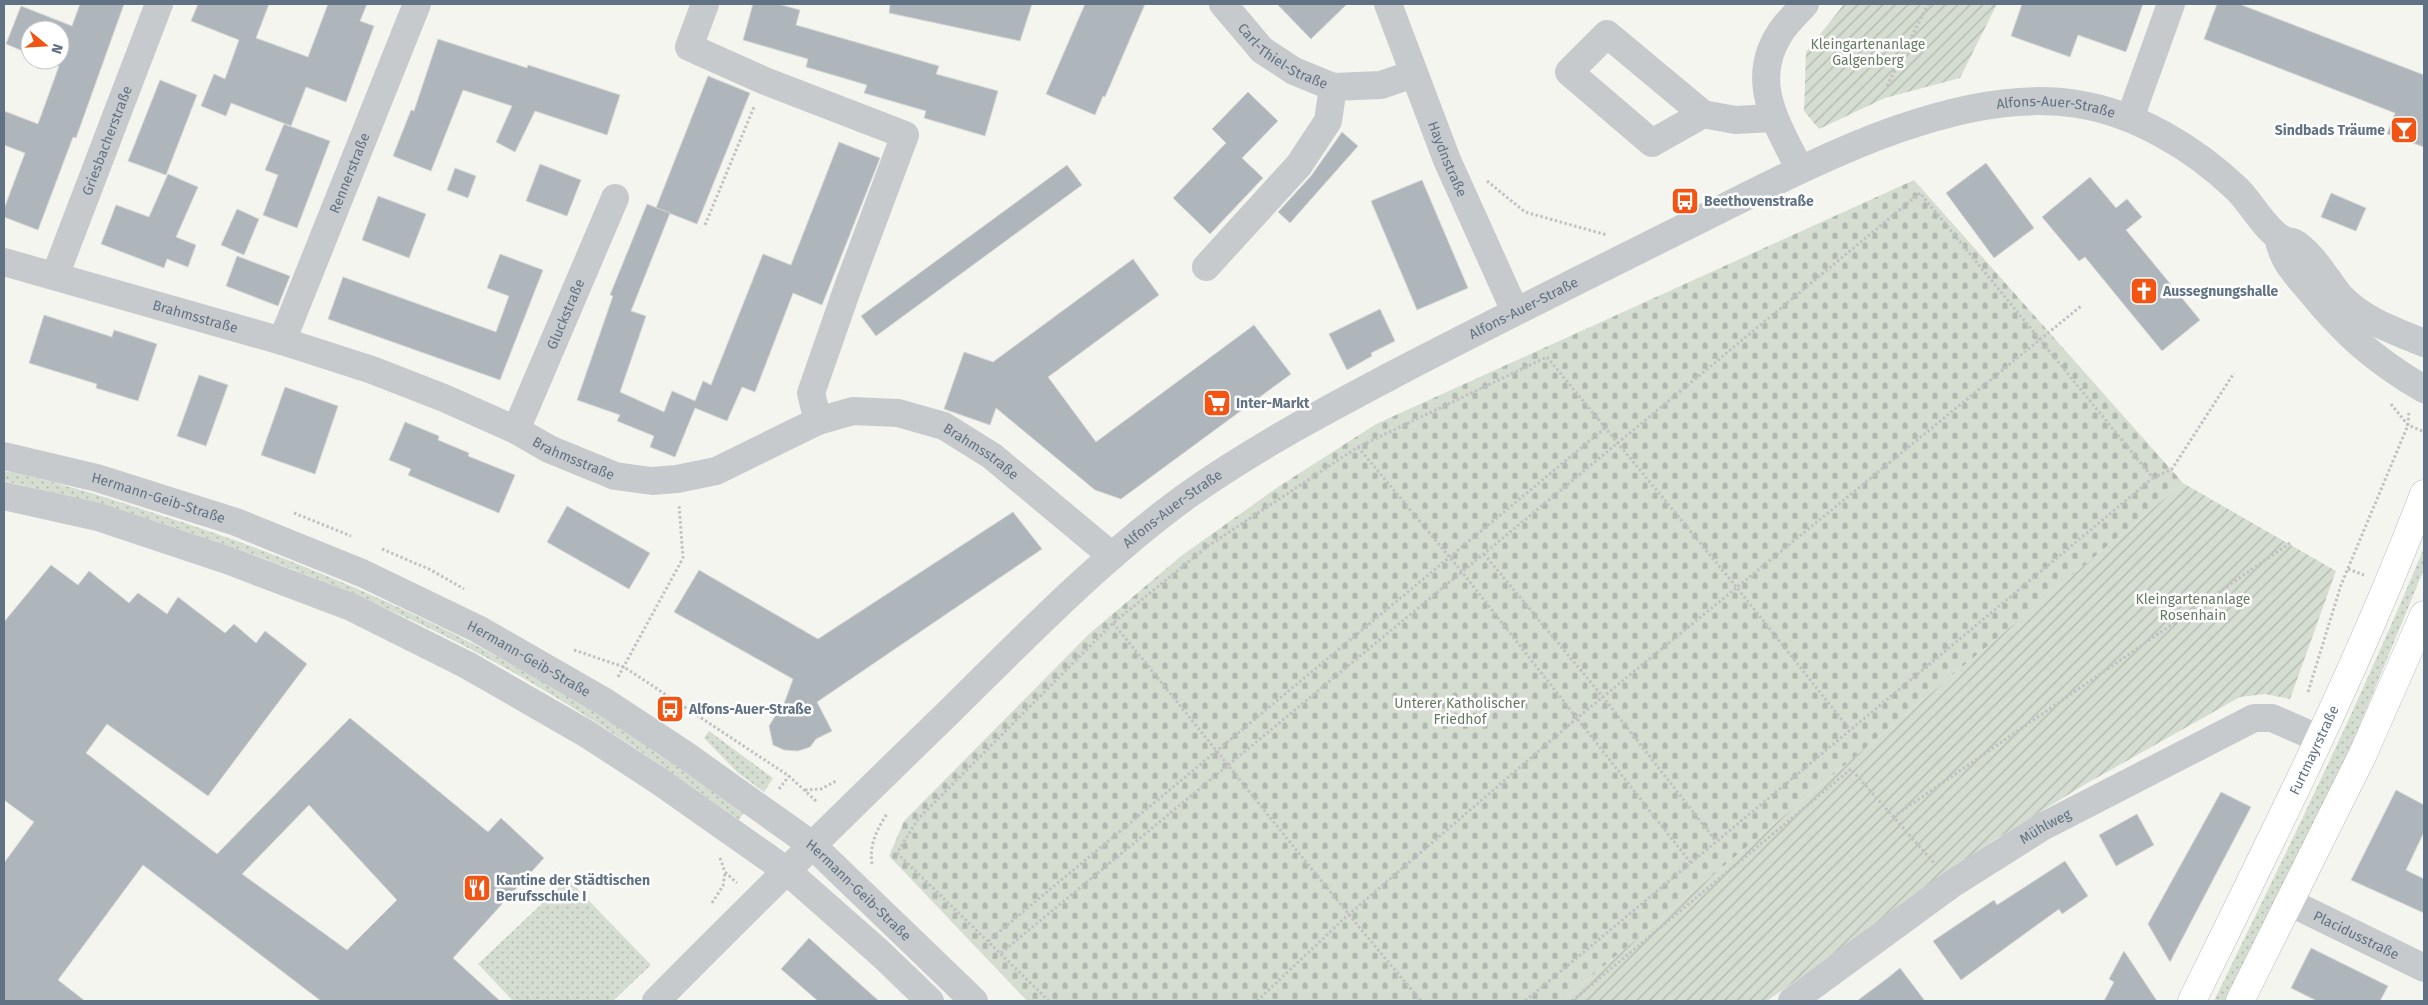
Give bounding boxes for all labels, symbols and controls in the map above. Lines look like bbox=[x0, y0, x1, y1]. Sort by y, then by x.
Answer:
street label: Carl-Thiel-Straße bbox=[1234, 19, 1330, 92]
north arrow bbox=[20, 20, 70, 70]
park label: Kleingartenanlage Galgenberg bbox=[1811, 36, 1925, 69]
text: N bbox=[47, 42, 66, 56]
street label: Griesbacherstraße bbox=[78, 83, 135, 198]
street label: Alfons-Auer-Straße bbox=[1995, 93, 2117, 121]
bar icon: Sindbads Träume bbox=[2389, 115, 2419, 145]
street label: Haydnstraße bbox=[1425, 119, 1471, 199]
place label: Sindbads Träume bbox=[2275, 122, 2385, 139]
street label: Rennerstraße bbox=[326, 130, 373, 216]
bus stop icon: Beethovenstraße bbox=[1670, 186, 1700, 216]
place label: Beethovenstraße bbox=[1704, 193, 1814, 210]
street label: Alfons-Auer-Straße bbox=[1466, 273, 1581, 343]
street label: Gluckstraße bbox=[543, 276, 588, 352]
church icon: Aussegnungshalle bbox=[2129, 276, 2159, 306]
place label: Aussegnungshalle bbox=[2162, 283, 2279, 300]
street label: Brahmsstraße bbox=[151, 296, 240, 337]
supermarket icon: Inter-Markt bbox=[1202, 388, 1232, 418]
place label: Inter-Markt bbox=[1236, 395, 1310, 412]
street label: Brahmsstraße bbox=[940, 419, 1022, 483]
street label: Brahmsstraße bbox=[530, 433, 617, 483]
street label: Alfons-Auer-Straße bbox=[1119, 466, 1225, 551]
street label: Hermann-Geib-Straße bbox=[90, 469, 227, 527]
park label: Kleingartenanlage Rosenhain bbox=[2136, 591, 2250, 624]
street label: Hermann-Geib-Straße bbox=[465, 617, 594, 700]
bus stop icon: Alfons-Auer-Straße bbox=[655, 694, 685, 724]
park label: Unterer Katholischer Friedhof bbox=[1394, 695, 1526, 728]
place label: Alfons-Auer-Straße bbox=[688, 701, 812, 718]
street label: Furtmayrstraße bbox=[2286, 703, 2342, 797]
street label: Mühlweg bbox=[2016, 805, 2074, 848]
street label: Hermann-Geib-Straße bbox=[803, 835, 915, 944]
place label: Kantine der Städtischen Berufsschule I bbox=[496, 872, 650, 905]
restaurant icon: Kantine der Städtischen Berufsschule I bbox=[462, 873, 492, 903]
street label: Placidusstraße bbox=[2311, 907, 2402, 963]

